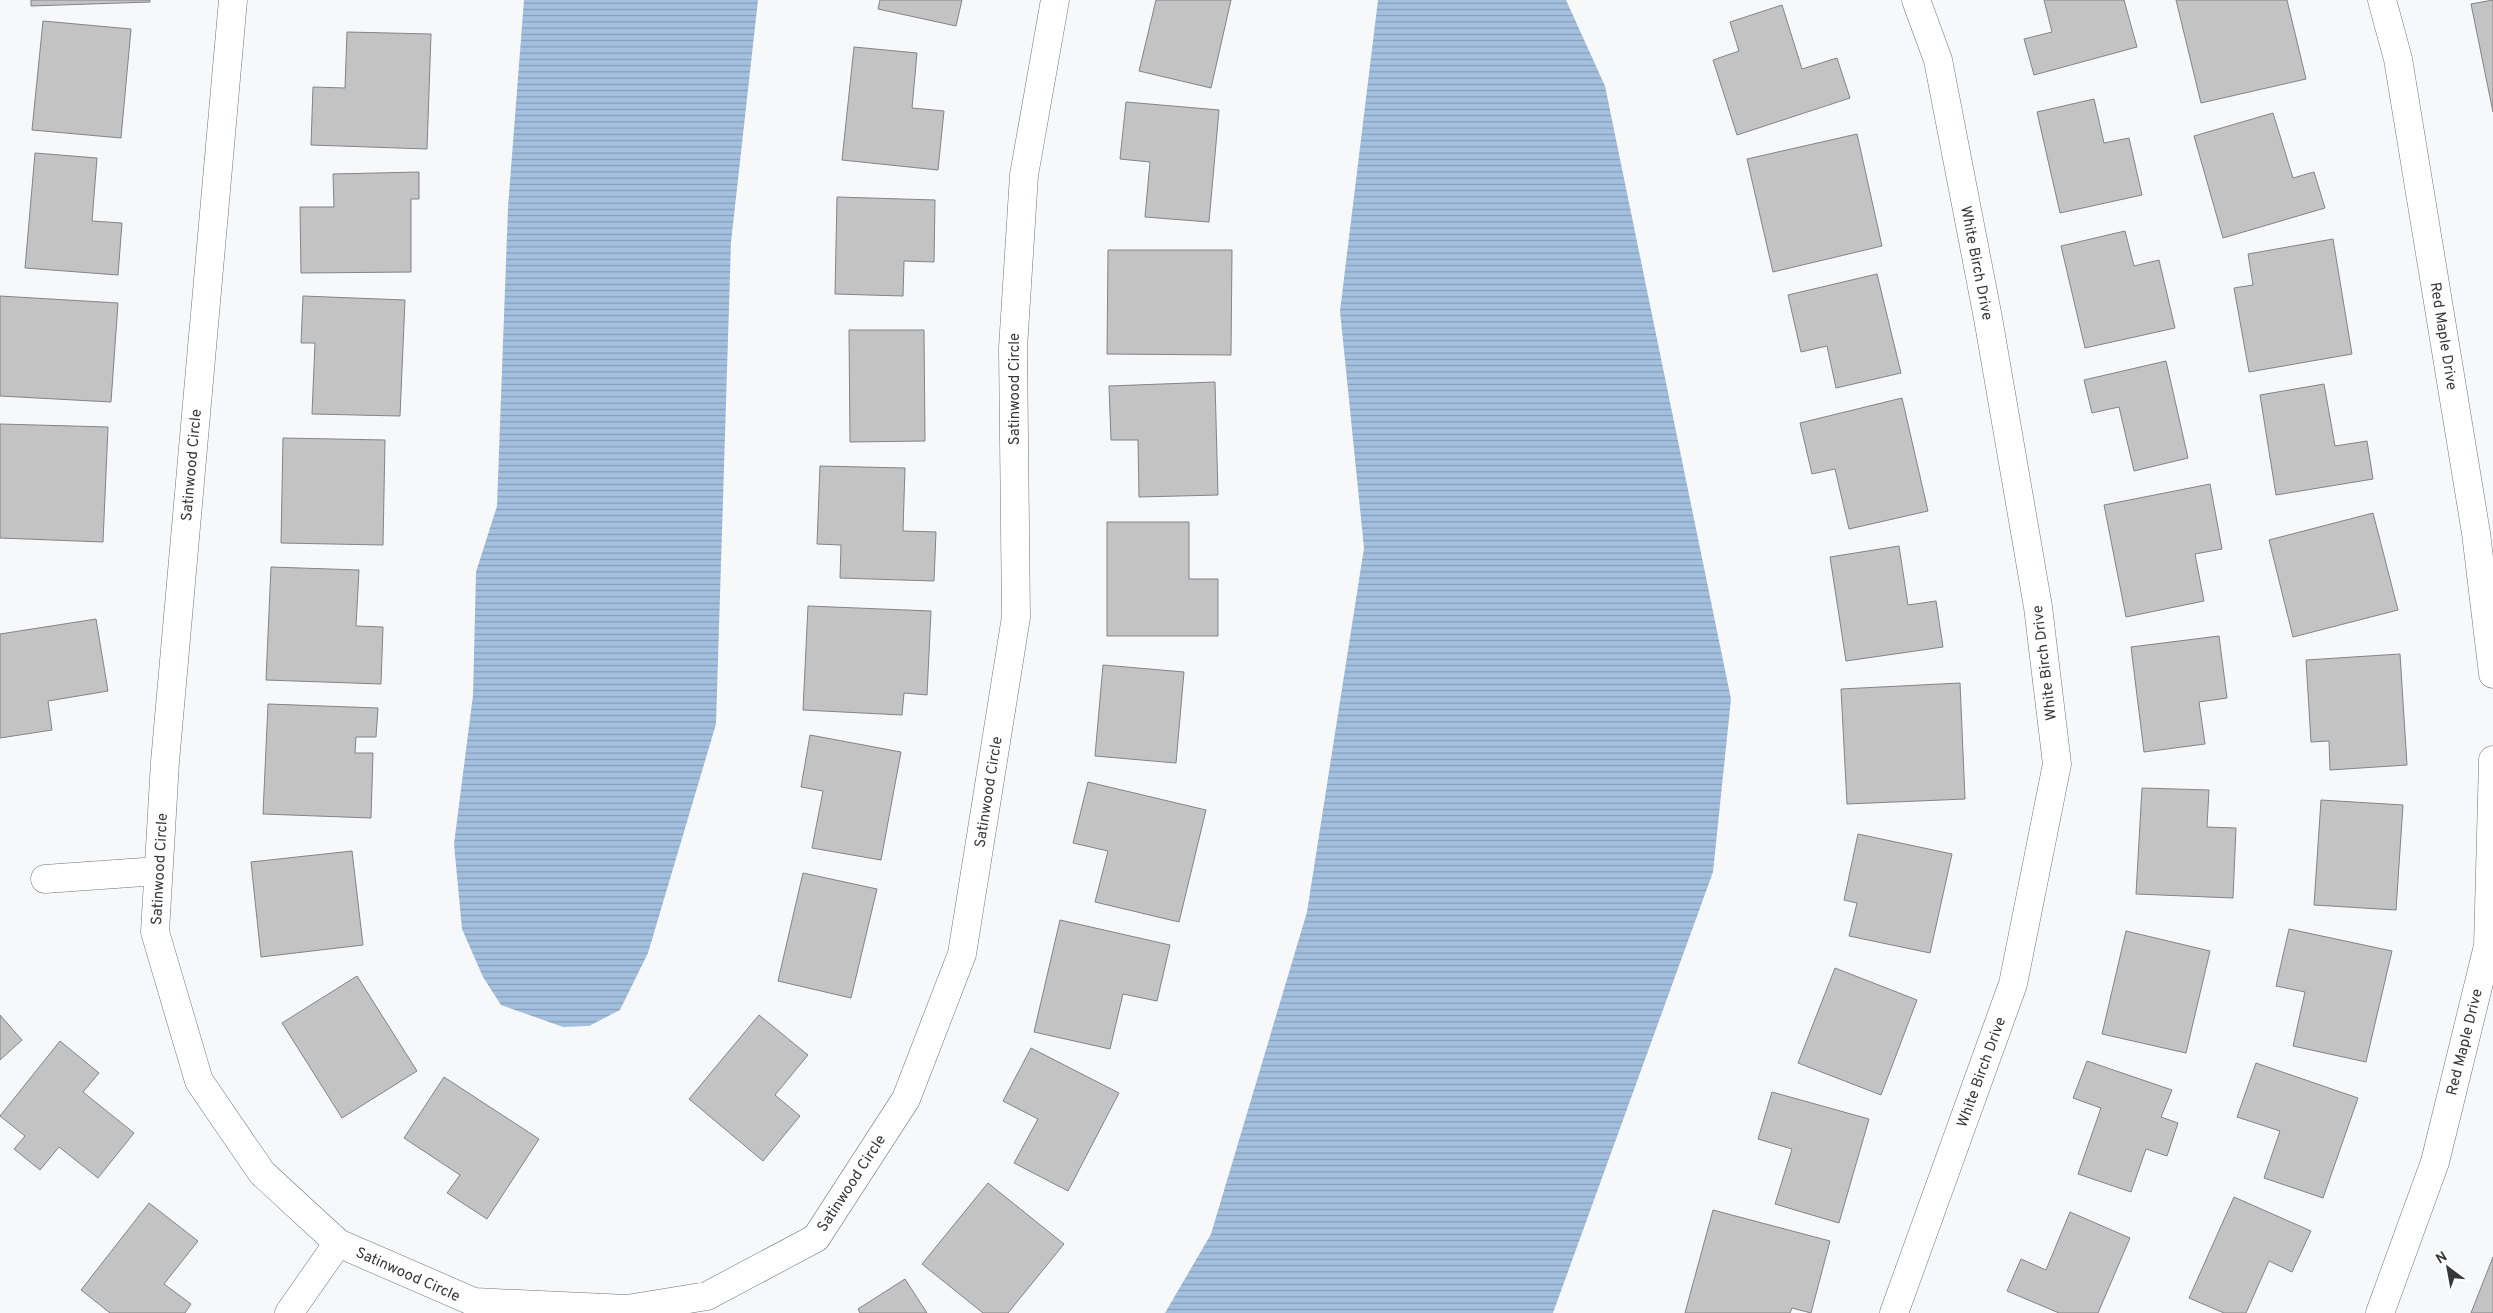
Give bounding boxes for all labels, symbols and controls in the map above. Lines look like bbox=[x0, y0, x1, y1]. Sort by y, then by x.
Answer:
street label: White Birch Drive bbox=[1955, 204, 1996, 322]
street label: Red Maple Drive bbox=[2425, 281, 2460, 392]
street label: Satinwood Circle bbox=[1006, 333, 1025, 445]
street label: Satinwood Circle bbox=[178, 408, 207, 522]
street label: White Birch Drive bbox=[2029, 604, 2062, 722]
street label: Satinwood Circle bbox=[971, 735, 1008, 849]
street label: Satinwood Circle bbox=[148, 812, 173, 926]
street label: Red Maple Drive bbox=[2443, 987, 2488, 1098]
street label: White Birch Drive bbox=[1954, 1015, 2011, 1130]
street label: Satinwood Circle bbox=[814, 1132, 891, 1236]
north arrow bbox=[2423, 1243, 2473, 1293]
street label: Satinwood Circle bbox=[352, 1244, 463, 1307]
text: N bbox=[2433, 1248, 2451, 1268]

